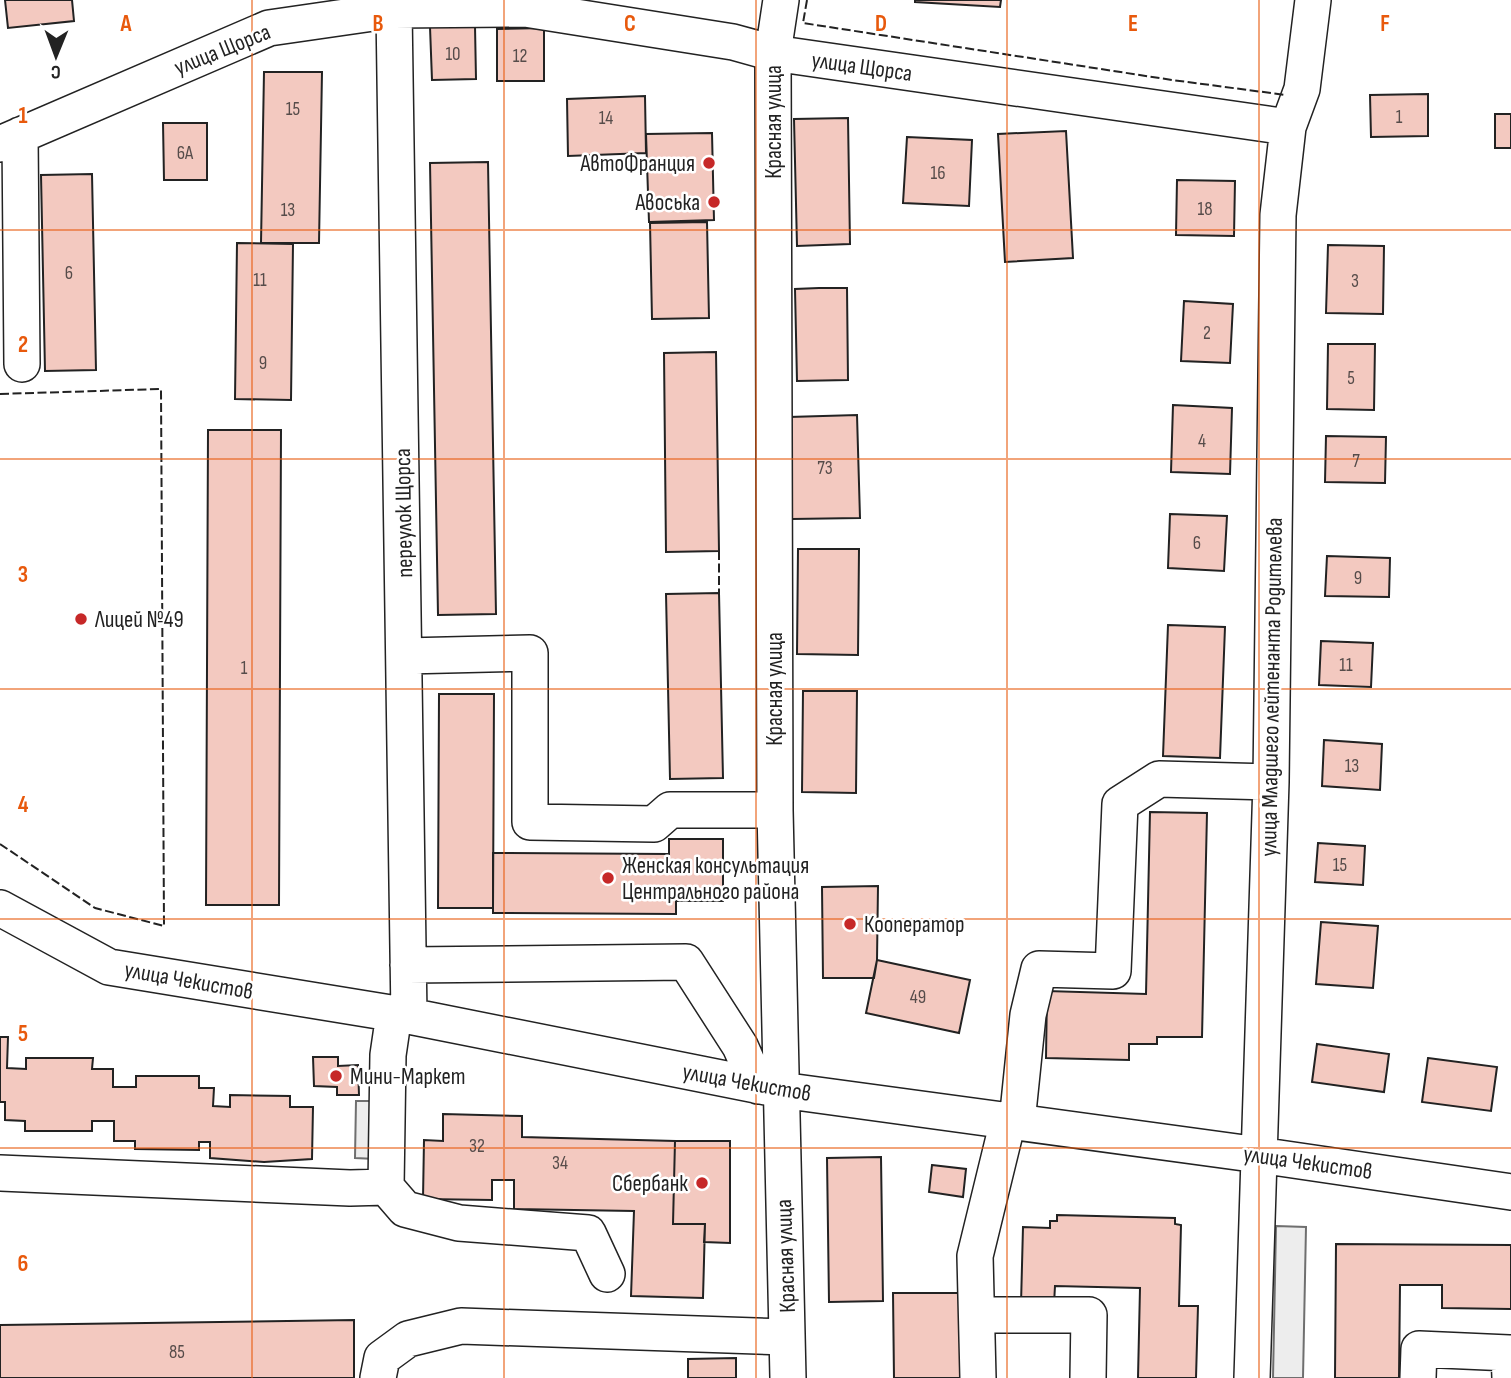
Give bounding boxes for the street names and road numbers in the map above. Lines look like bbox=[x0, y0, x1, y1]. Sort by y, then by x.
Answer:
street label: улица Щорса bbox=[170, 18, 275, 82]
street label: улица Щорса bbox=[810, 46, 914, 88]
street label: Красная улица bbox=[760, 65, 788, 179]
street label: переулок Щорса bbox=[389, 448, 419, 578]
street label: улица Младшего лейтенанта Родителева bbox=[1255, 517, 1289, 857]
street label: Красная улица bbox=[761, 632, 789, 746]
street label: улица Чекистов bbox=[122, 956, 255, 1006]
street label: улица Чекистов bbox=[680, 1058, 813, 1108]
street label: улица Чекистов bbox=[1241, 1140, 1374, 1186]
street label: Красная улица bbox=[770, 1199, 802, 1313]

